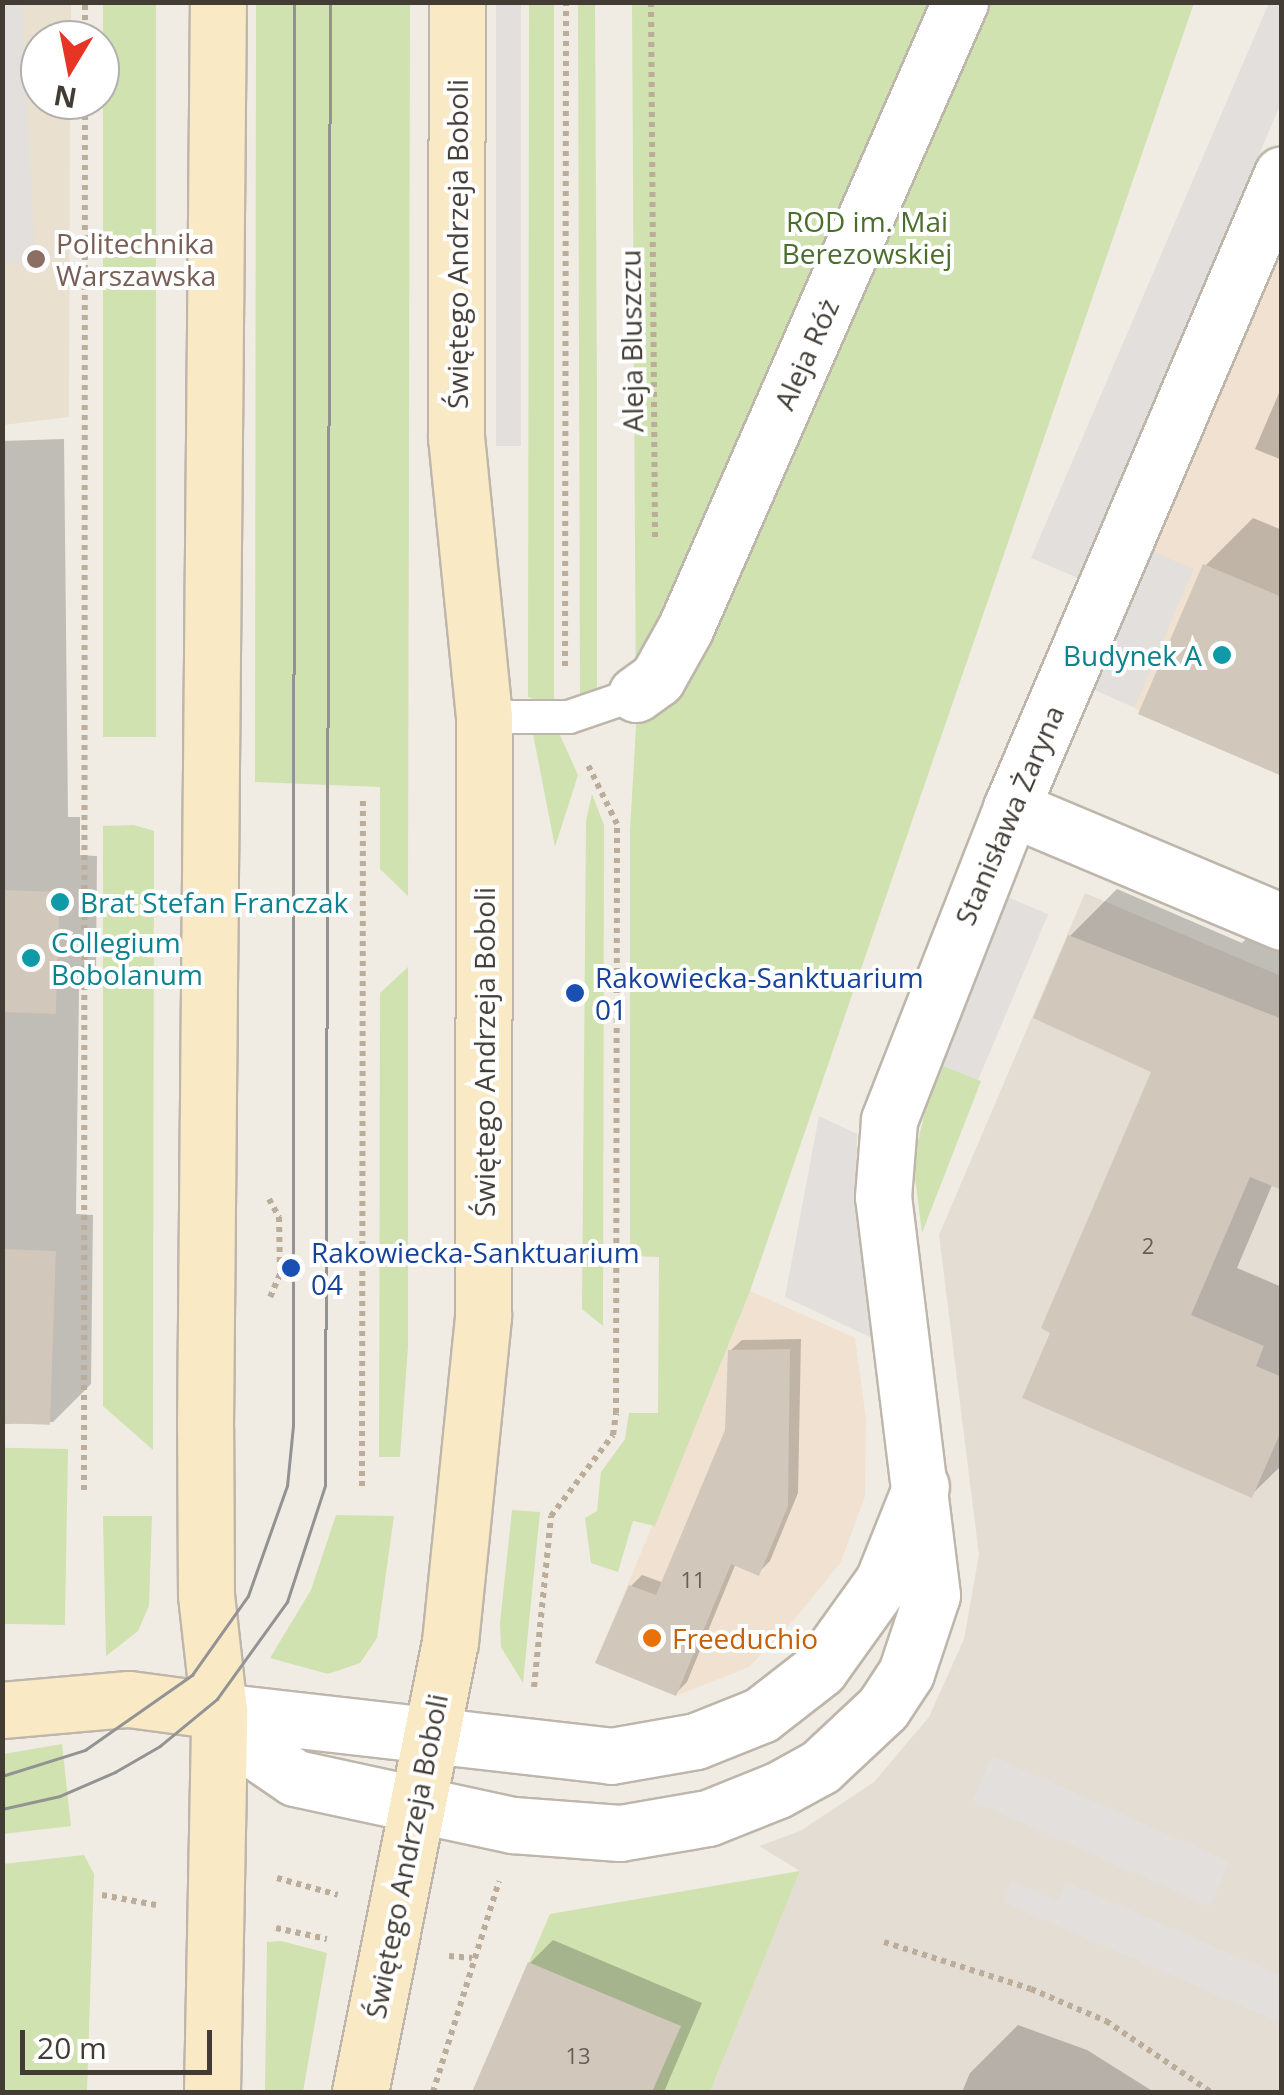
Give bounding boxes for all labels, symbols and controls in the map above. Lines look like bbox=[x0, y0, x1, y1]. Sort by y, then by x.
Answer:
north arrow bbox=[20, 20, 120, 120]
text: N bbox=[51, 77, 80, 118]
street label: Świętego Andrzeja Boboli bbox=[440, 79, 474, 409]
park label: ROD im. Mai Berezowskiej bbox=[782, 204, 952, 270]
place label: Politechnika Warszawska bbox=[56, 226, 216, 292]
marker: Politechnika Warszawska bbox=[25, 248, 47, 270]
street label: Aleja Bluszczu bbox=[613, 249, 649, 433]
street label: Aleja Róż bbox=[767, 293, 845, 415]
place label: Budynek A bbox=[1063, 638, 1202, 672]
marker: Budynek A bbox=[1211, 644, 1233, 666]
street label: Stanisława Żaryna bbox=[948, 700, 1070, 930]
place label: Brat Stefan Franczak bbox=[80, 885, 348, 919]
street label: Świętego Andrzeja Boboli bbox=[467, 887, 501, 1217]
marker: Brat Stefan Franczak bbox=[49, 891, 71, 913]
place label: Collegium Bobolanum bbox=[51, 925, 203, 991]
marker: Collegium Bobolanum bbox=[20, 947, 42, 969]
place label: Rakowiecka-Sanktuarium 01 bbox=[595, 960, 924, 1026]
marker: Rakowiecka-Sanktuarium 01 bbox=[564, 982, 586, 1004]
house number: 2 bbox=[1142, 1233, 1154, 1259]
place label: Rakowiecka-Sanktuarium 04 bbox=[311, 1235, 640, 1301]
marker: Rakowiecka-Sanktuarium 04 bbox=[280, 1257, 302, 1279]
house number: 11 bbox=[680, 1567, 706, 1593]
place label: Freeduchio bbox=[672, 1621, 818, 1655]
marker: Freeduchio bbox=[641, 1627, 663, 1649]
street label: Świętego Andrzeja Boboli bbox=[358, 1691, 454, 2021]
scale bar bbox=[25, 2010, 218, 2072]
text: 20 m bbox=[37, 2027, 107, 2068]
house number: 13 bbox=[565, 2043, 591, 2069]

